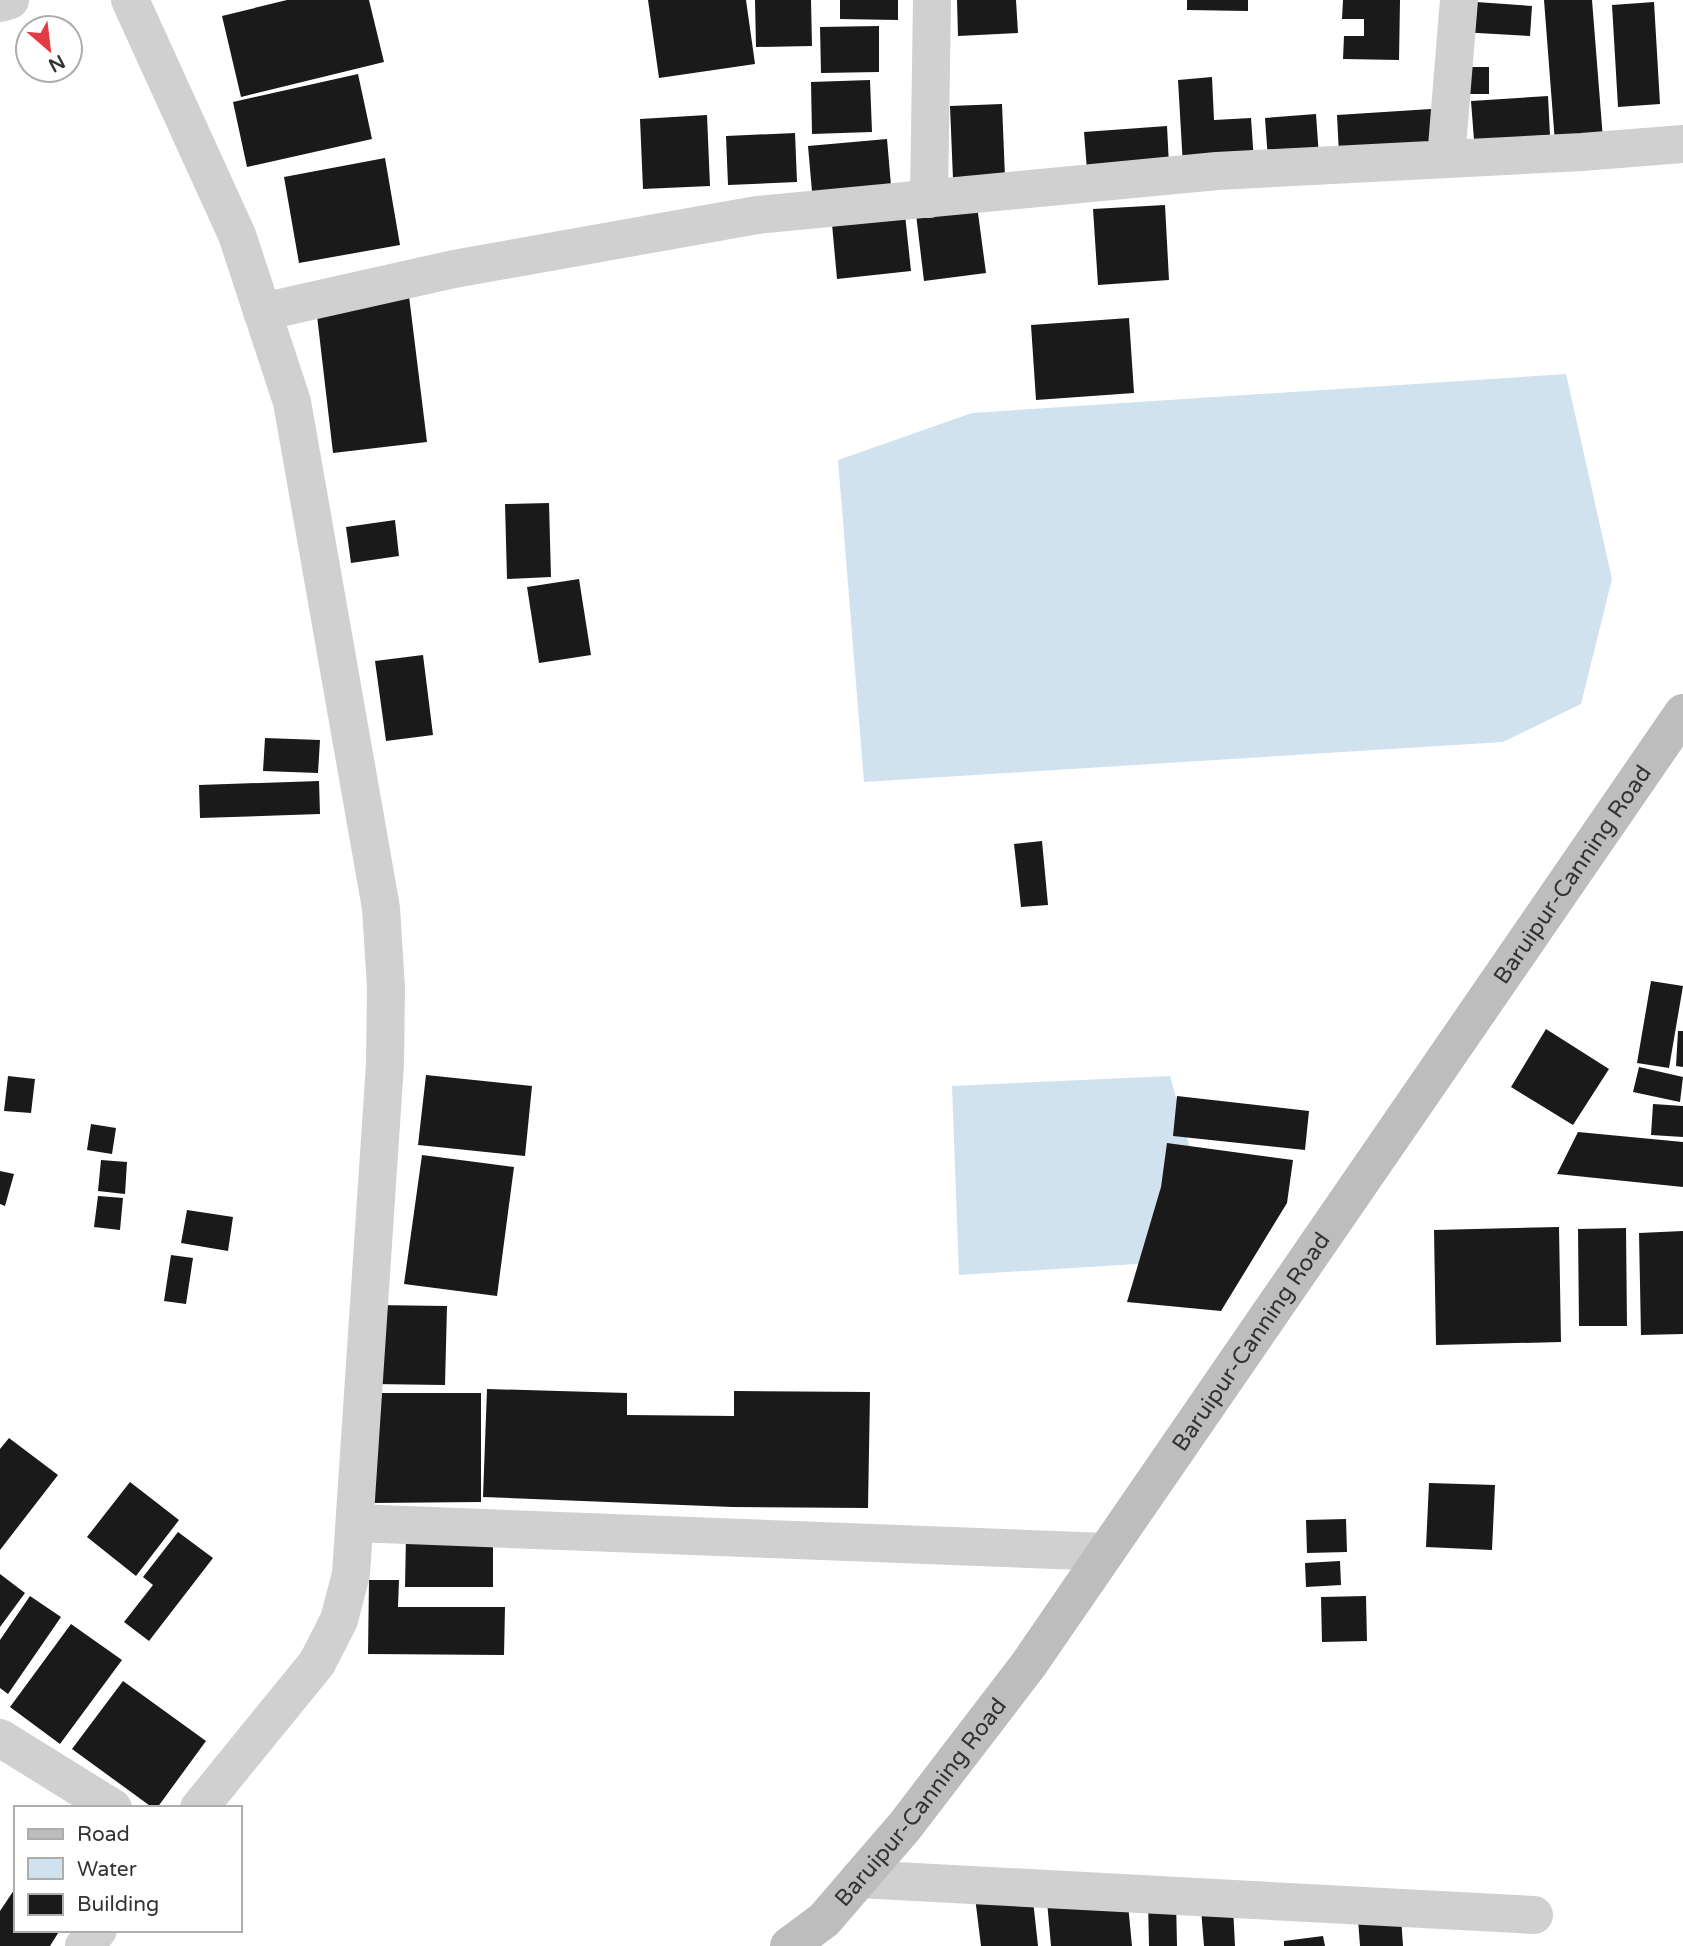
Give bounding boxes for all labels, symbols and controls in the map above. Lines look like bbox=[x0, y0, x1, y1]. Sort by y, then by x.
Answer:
north arrow bbox=[14, 14, 84, 84]
text: N bbox=[45, 50, 68, 76]
street label: Baruipur-Canning Road bbox=[1488, 760, 1658, 990]
street label: Baruipur-Canning Road bbox=[1167, 1227, 1337, 1457]
street label: Baruipur-Canning Road bbox=[829, 1693, 1013, 1913]
legend bbox=[14, 1806, 242, 1932]
text: Road bbox=[77, 1822, 130, 1847]
text: Water bbox=[77, 1857, 137, 1882]
text: Building bbox=[77, 1892, 159, 1917]

